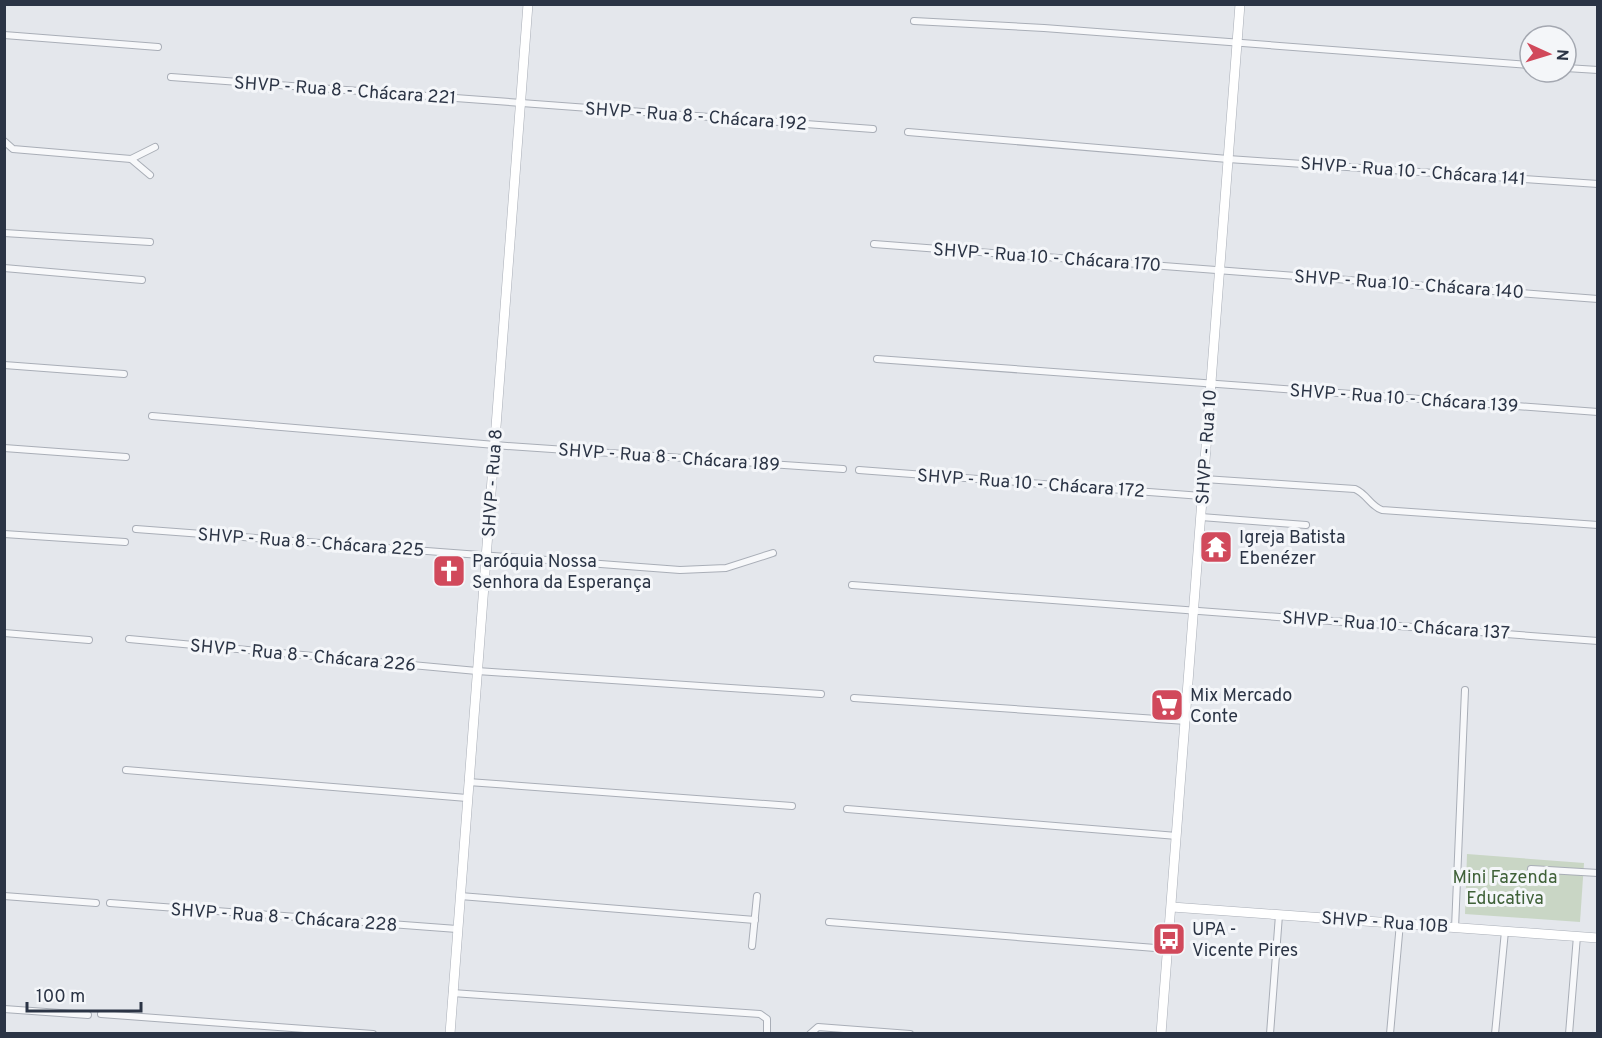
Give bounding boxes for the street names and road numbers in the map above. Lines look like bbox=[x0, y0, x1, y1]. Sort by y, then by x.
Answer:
street label: SHVP - Rua 8 - Chácara 221 bbox=[233, 72, 457, 111]
street label: SHVP - Rua 8 - Chácara 192 bbox=[584, 98, 808, 137]
street label: SHVP - Rua 10 - Chácara 141 bbox=[1300, 153, 1526, 192]
street label: SHVP - Rua 10 - Chácara 170 bbox=[932, 239, 1162, 278]
street label: SHVP - Rua 10 - Chácara 140 bbox=[1293, 266, 1525, 305]
street label: SHVP - Rua 10 - Chácara 139 bbox=[1289, 380, 1519, 419]
street label: SHVP - Rua 10 bbox=[1192, 389, 1223, 506]
street label: SHVP - Rua 8 bbox=[478, 428, 509, 538]
street label: SHVP - Rua 8 - Chácara 189 bbox=[557, 439, 781, 478]
street label: SHVP - Rua 10 - Chácara 172 bbox=[916, 465, 1145, 504]
street label: SHVP - Rua 8 - Chácara 225 bbox=[197, 524, 425, 563]
street label: SHVP - Rua 10 - Chácara 137 bbox=[1281, 607, 1510, 646]
street label: SHVP - Rua 8 - Chácara 226 bbox=[189, 635, 417, 678]
street label: SHVP - Rua 8 - Chácara 228 bbox=[170, 899, 398, 938]
street label: SHVP - Rua 10B bbox=[1321, 908, 1449, 939]

